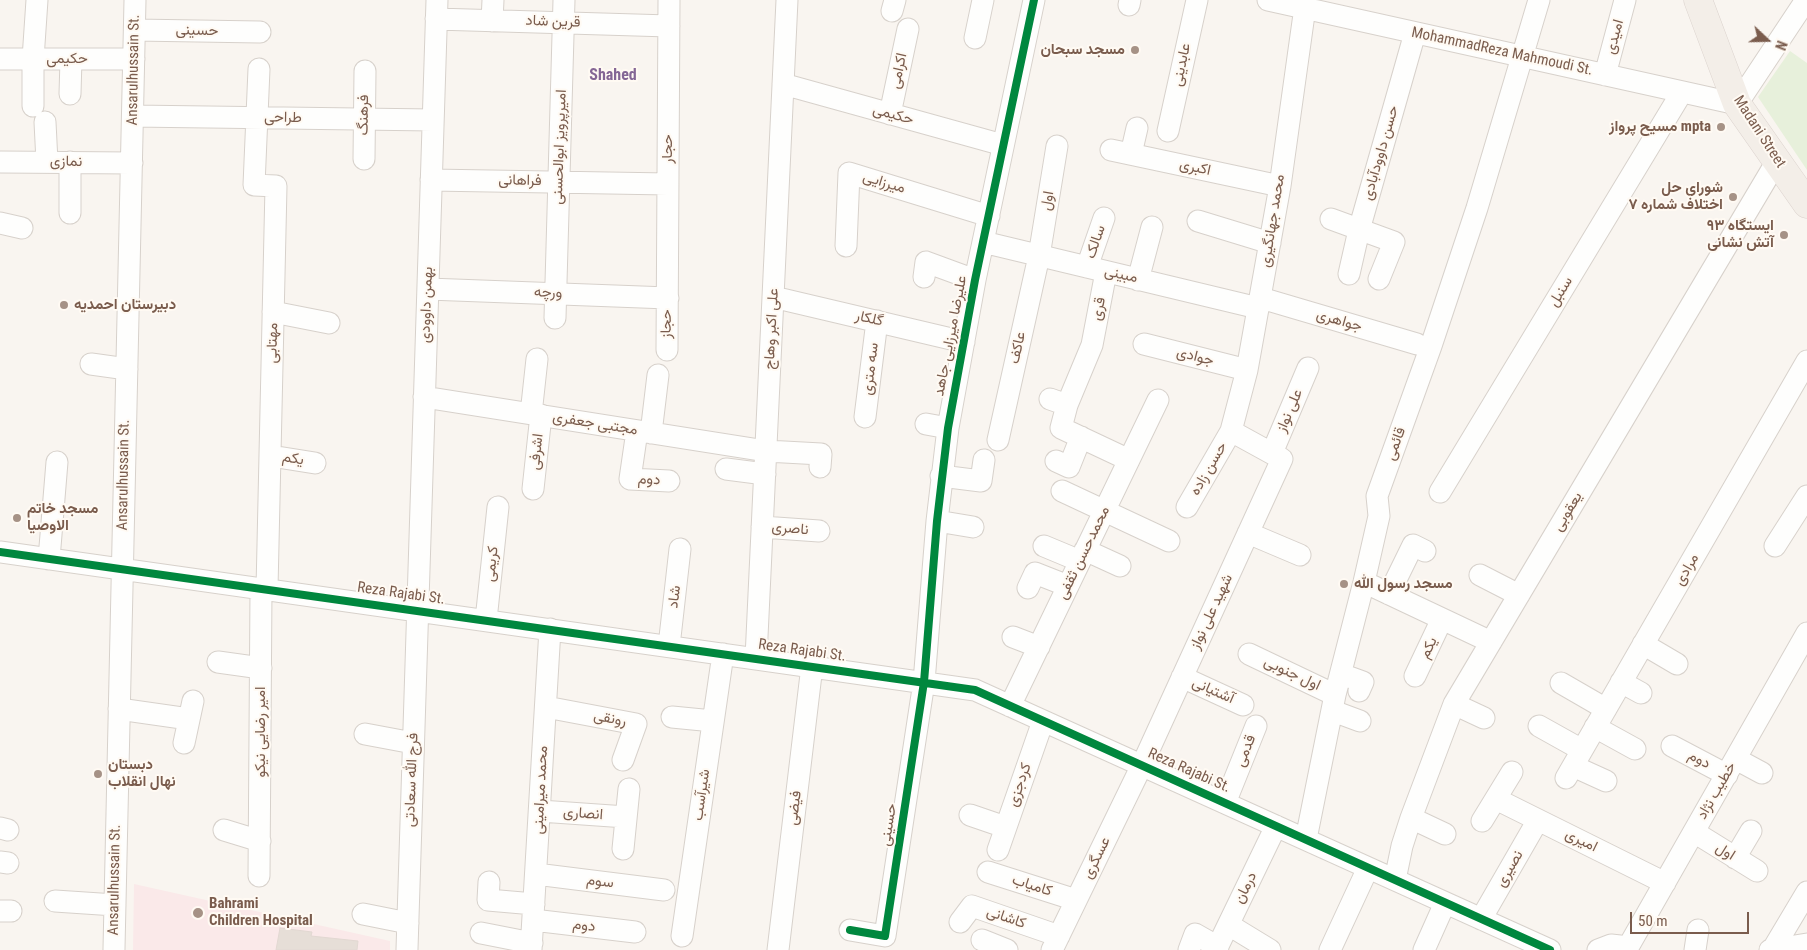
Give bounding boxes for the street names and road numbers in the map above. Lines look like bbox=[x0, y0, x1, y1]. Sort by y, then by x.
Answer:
street label: قرین شاد bbox=[525, 12, 581, 32]
street label: Ansarulhussain St. bbox=[124, 14, 144, 126]
street label: امیدی bbox=[1602, 18, 1628, 56]
street label: حسینی bbox=[175, 22, 219, 40]
street label: MohammadReza Mahmoudi St. bbox=[1410, 24, 1594, 80]
street label: عابدینی bbox=[1169, 42, 1195, 88]
street label: حکیمی bbox=[46, 50, 88, 68]
street label: اکرامی bbox=[886, 51, 912, 91]
street label: امیرپرویز ابوالحسنی bbox=[549, 89, 571, 205]
street label: Madani Street bbox=[1729, 93, 1789, 171]
street label: فرهنگ bbox=[355, 94, 373, 136]
street label: حکیمی bbox=[871, 101, 915, 129]
street label: حسن داوودآبادی bbox=[1359, 104, 1403, 202]
street label: طراحی bbox=[264, 109, 302, 127]
street label: حجار bbox=[659, 134, 677, 164]
street label: نمازی bbox=[50, 153, 82, 171]
street label: اکبری bbox=[1178, 156, 1212, 180]
street label: میرزایی bbox=[861, 168, 907, 198]
street label: فراهانی bbox=[498, 172, 542, 190]
street label: محمد جهانگیری bbox=[1257, 173, 1289, 269]
street label: اول bbox=[1037, 190, 1059, 212]
street label: سالک bbox=[1082, 223, 1110, 261]
street label: مبینی bbox=[1103, 262, 1139, 288]
street label: بهمن داوودی bbox=[417, 266, 437, 344]
street label: علیرضا میرزایی جاهد bbox=[930, 274, 972, 398]
street label: سنبل bbox=[1545, 274, 1577, 310]
street label: ورچه bbox=[533, 284, 563, 302]
street label: علی اکبر وهاج bbox=[761, 288, 783, 370]
street label: قری bbox=[1088, 296, 1110, 322]
street label: جواهری bbox=[1314, 306, 1364, 336]
street label: گلکار bbox=[853, 307, 885, 331]
street label: حجاز bbox=[658, 309, 676, 339]
street label: مهتابی bbox=[264, 323, 282, 363]
street label: عاکف bbox=[1006, 330, 1030, 366]
street label: سه متری bbox=[859, 342, 883, 396]
street label: جوادی bbox=[1174, 344, 1216, 370]
street label: علی نواز bbox=[1273, 387, 1307, 435]
street label: مجتبی جعفری bbox=[551, 408, 639, 440]
street label: Ansarulhussain St. bbox=[114, 419, 134, 531]
street label: قائمی bbox=[1382, 425, 1410, 463]
street label: اشرفی bbox=[526, 433, 548, 471]
street label: حسن زاده bbox=[1187, 439, 1231, 499]
street label: یکم bbox=[281, 448, 305, 470]
street label: دوم bbox=[637, 470, 661, 490]
street label: یعقوبی bbox=[1549, 489, 1587, 535]
street label: محمدحسن ثقفی bbox=[1054, 503, 1114, 603]
street label: ناصری bbox=[771, 518, 809, 540]
street label: کریمی bbox=[481, 545, 503, 583]
street label: مرادی bbox=[1671, 551, 1703, 589]
street label: شهید علی نواز bbox=[1187, 571, 1237, 653]
street label: Reza Rajabi St. bbox=[356, 579, 446, 609]
street label: شاد bbox=[665, 585, 685, 609]
street label: یکم bbox=[1416, 634, 1442, 662]
street label: Reza Rajabi St. bbox=[757, 636, 847, 666]
street label: اول جنوبی bbox=[1261, 653, 1323, 695]
street label: آشتیانی bbox=[1189, 674, 1237, 708]
street label: امیر رضایی نیکو bbox=[252, 686, 270, 778]
street label: رونقی bbox=[592, 707, 628, 731]
street label: قدمی bbox=[1232, 732, 1260, 770]
street label: فرج الله سعادتی bbox=[401, 733, 423, 827]
street label: محمد میرامینی bbox=[530, 745, 552, 835]
street label: Reza Rajabi St. bbox=[1145, 745, 1233, 797]
street label: دوم bbox=[1685, 747, 1713, 773]
street label: خطیب نژاد bbox=[1693, 759, 1741, 823]
street label: کردجزی bbox=[1004, 761, 1036, 809]
street label: شیرآسب bbox=[689, 768, 715, 822]
street label: فیضی bbox=[784, 790, 806, 826]
street label: حسینی bbox=[877, 802, 901, 848]
street label: انصاری bbox=[562, 804, 604, 824]
street label: Ansarulhussain St. bbox=[105, 824, 125, 936]
street label: امیری bbox=[1562, 826, 1600, 856]
street label: عسگری bbox=[1079, 834, 1115, 882]
street label: اول bbox=[1712, 839, 1738, 865]
street label: نصیری bbox=[1492, 847, 1528, 891]
street label: درمان bbox=[1231, 869, 1261, 907]
street label: سوم bbox=[585, 871, 615, 893]
street label: کامیاب bbox=[1010, 871, 1054, 901]
street label: کاشانی bbox=[984, 903, 1028, 933]
street label: دوم bbox=[572, 916, 596, 936]

